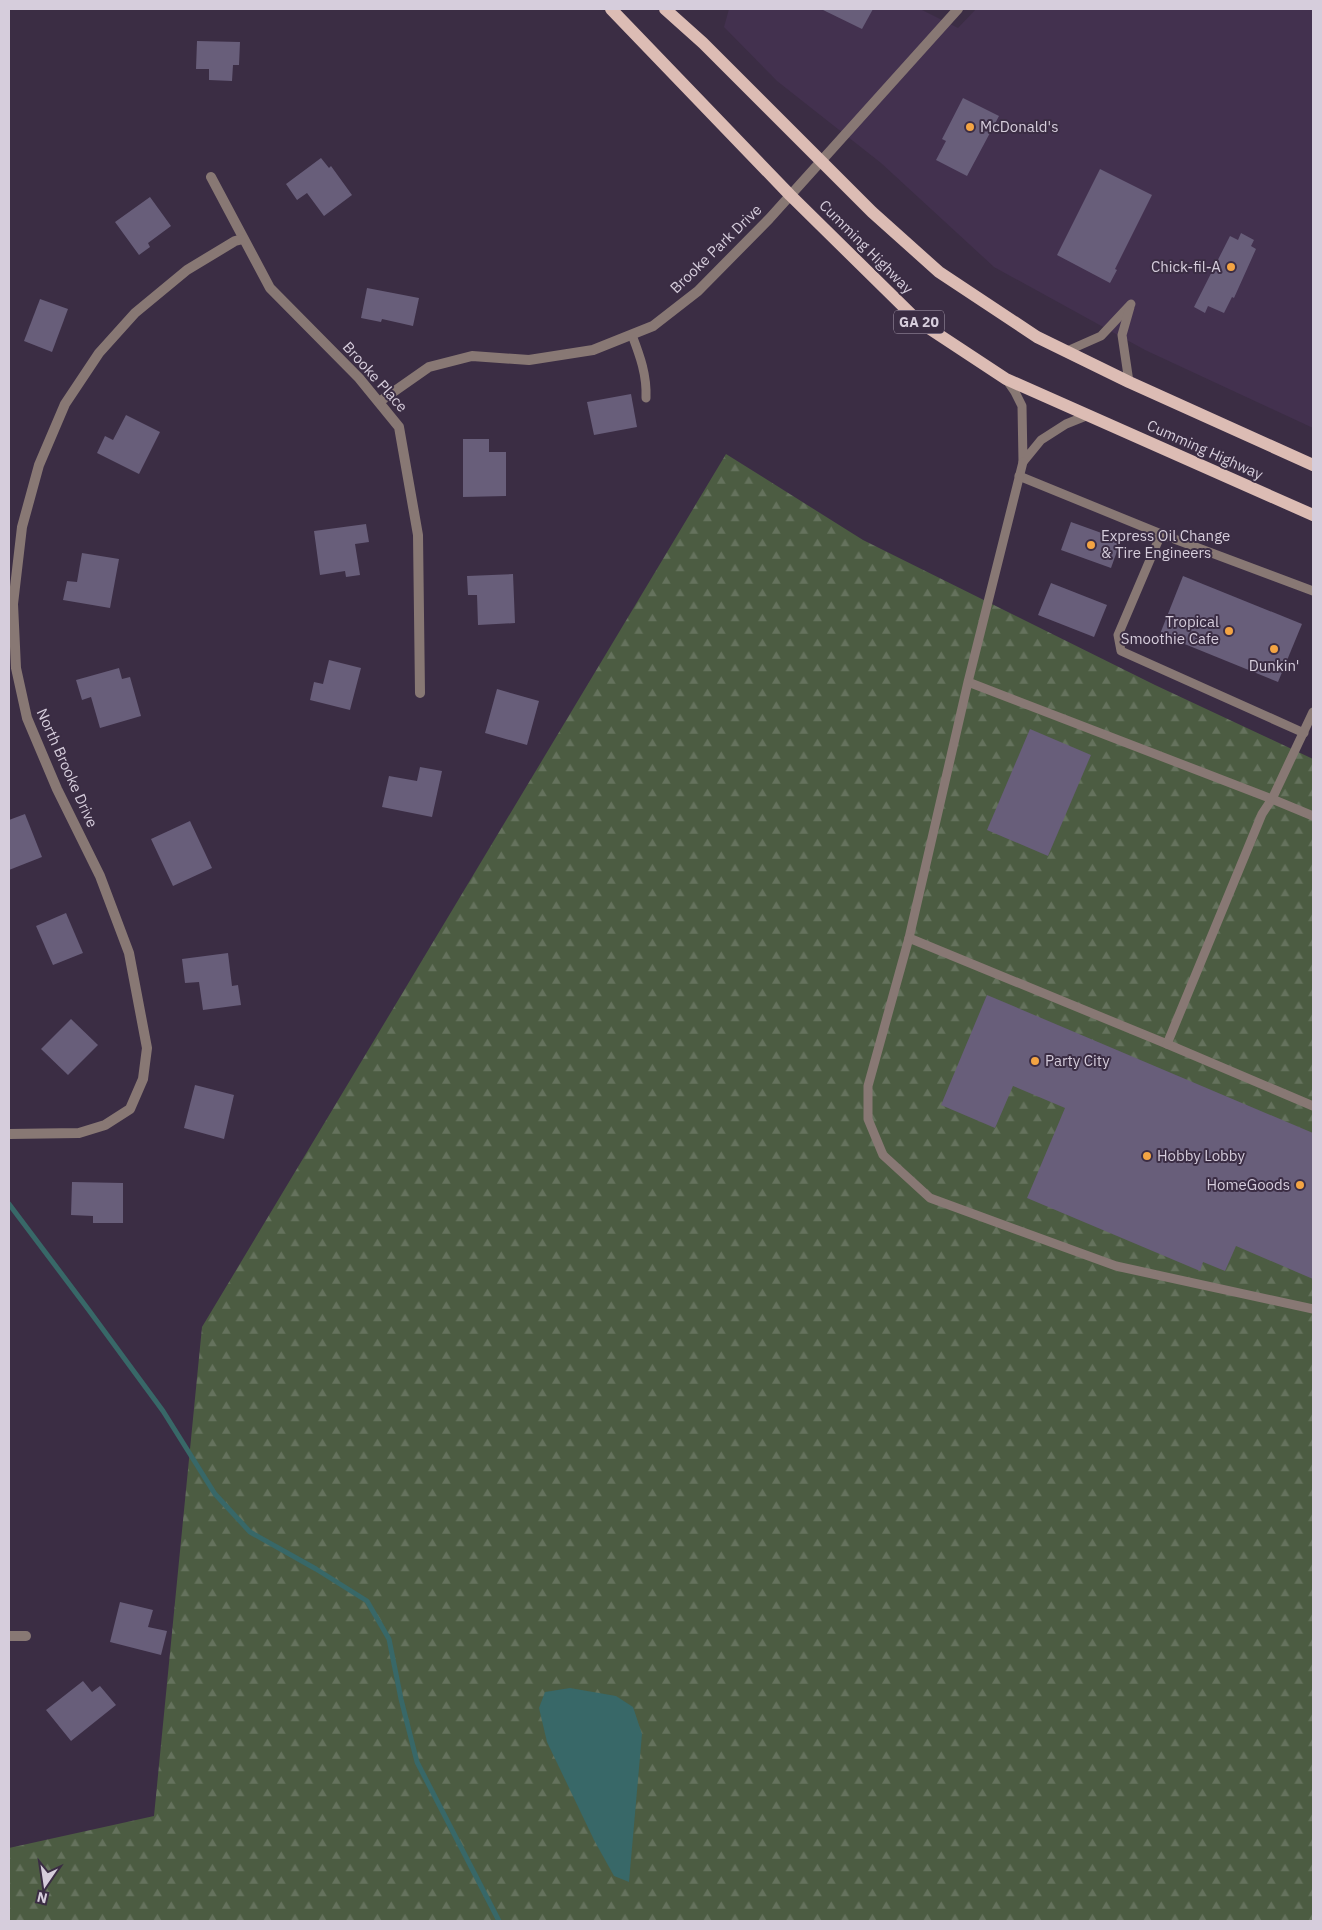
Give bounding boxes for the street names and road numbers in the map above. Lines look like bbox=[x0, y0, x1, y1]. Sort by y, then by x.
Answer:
street label: Cumming Highway bbox=[815, 196, 918, 298]
street label: Brooke Park Drive bbox=[666, 200, 765, 297]
road number: GA 20 bbox=[894, 311, 944, 334]
street label: Brooke Place bbox=[339, 337, 412, 416]
street label: Cumming Highway bbox=[1144, 415, 1267, 484]
street label: North Brooke Drive bbox=[33, 705, 102, 830]

